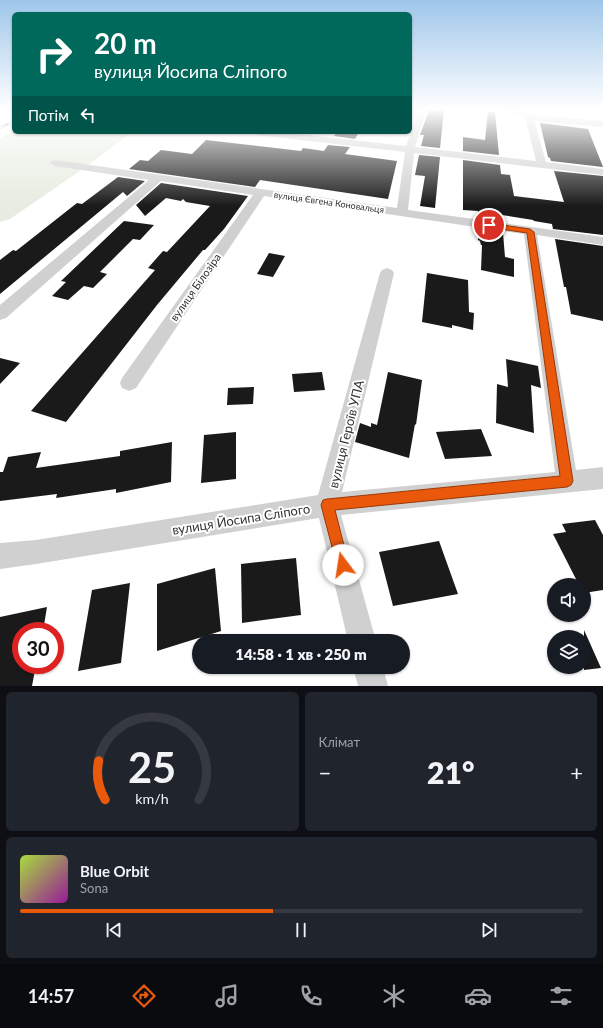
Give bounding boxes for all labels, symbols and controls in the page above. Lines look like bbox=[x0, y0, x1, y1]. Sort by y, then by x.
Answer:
text: 20 m bbox=[94, 26, 157, 60]
icon: right bbox=[28, 28, 80, 80]
text: вулиця Йосипа Сліпого bbox=[94, 60, 287, 82]
icon: left bbox=[77, 104, 99, 126]
text: Потім bbox=[28, 106, 69, 124]
street label: вулиця Євгена Коновальця bbox=[273, 189, 385, 215]
pin bbox=[472, 208, 506, 242]
icon: arrive bbox=[478, 214, 500, 236]
street label: вулиця Білозіра bbox=[167, 251, 223, 323]
street label: вулиця Героїв УПА bbox=[325, 378, 367, 490]
street label: вулиця Йосипа Сліпого bbox=[171, 500, 311, 538]
position arrow bbox=[322, 544, 364, 586]
map controls bbox=[547, 578, 591, 674]
button: sound bbox=[547, 578, 591, 622]
speed limit sign: 30 bbox=[12, 622, 64, 674]
button: layers bbox=[547, 630, 591, 674]
text: 14:58 · 1 хв · 250 m bbox=[235, 645, 367, 663]
text: Клімат bbox=[319, 734, 360, 750]
text: 25 bbox=[128, 741, 176, 791]
text: 21° bbox=[427, 754, 474, 790]
text: − bbox=[319, 759, 331, 786]
text: + bbox=[570, 759, 583, 786]
text: km/h bbox=[136, 789, 169, 806]
text: Blue Orbit bbox=[80, 862, 149, 880]
text: Sona bbox=[80, 880, 108, 896]
icon: previous bbox=[103, 919, 125, 941]
icon: pause bbox=[290, 919, 312, 941]
icon: next bbox=[478, 919, 500, 941]
icon: directions bbox=[130, 982, 158, 1010]
icon: music bbox=[213, 982, 241, 1010]
icon: phone bbox=[297, 982, 325, 1010]
icon: climate bbox=[380, 982, 408, 1010]
icon: car bbox=[464, 982, 492, 1010]
icon: filters bbox=[547, 982, 575, 1010]
text: 14:57 bbox=[28, 985, 74, 1007]

